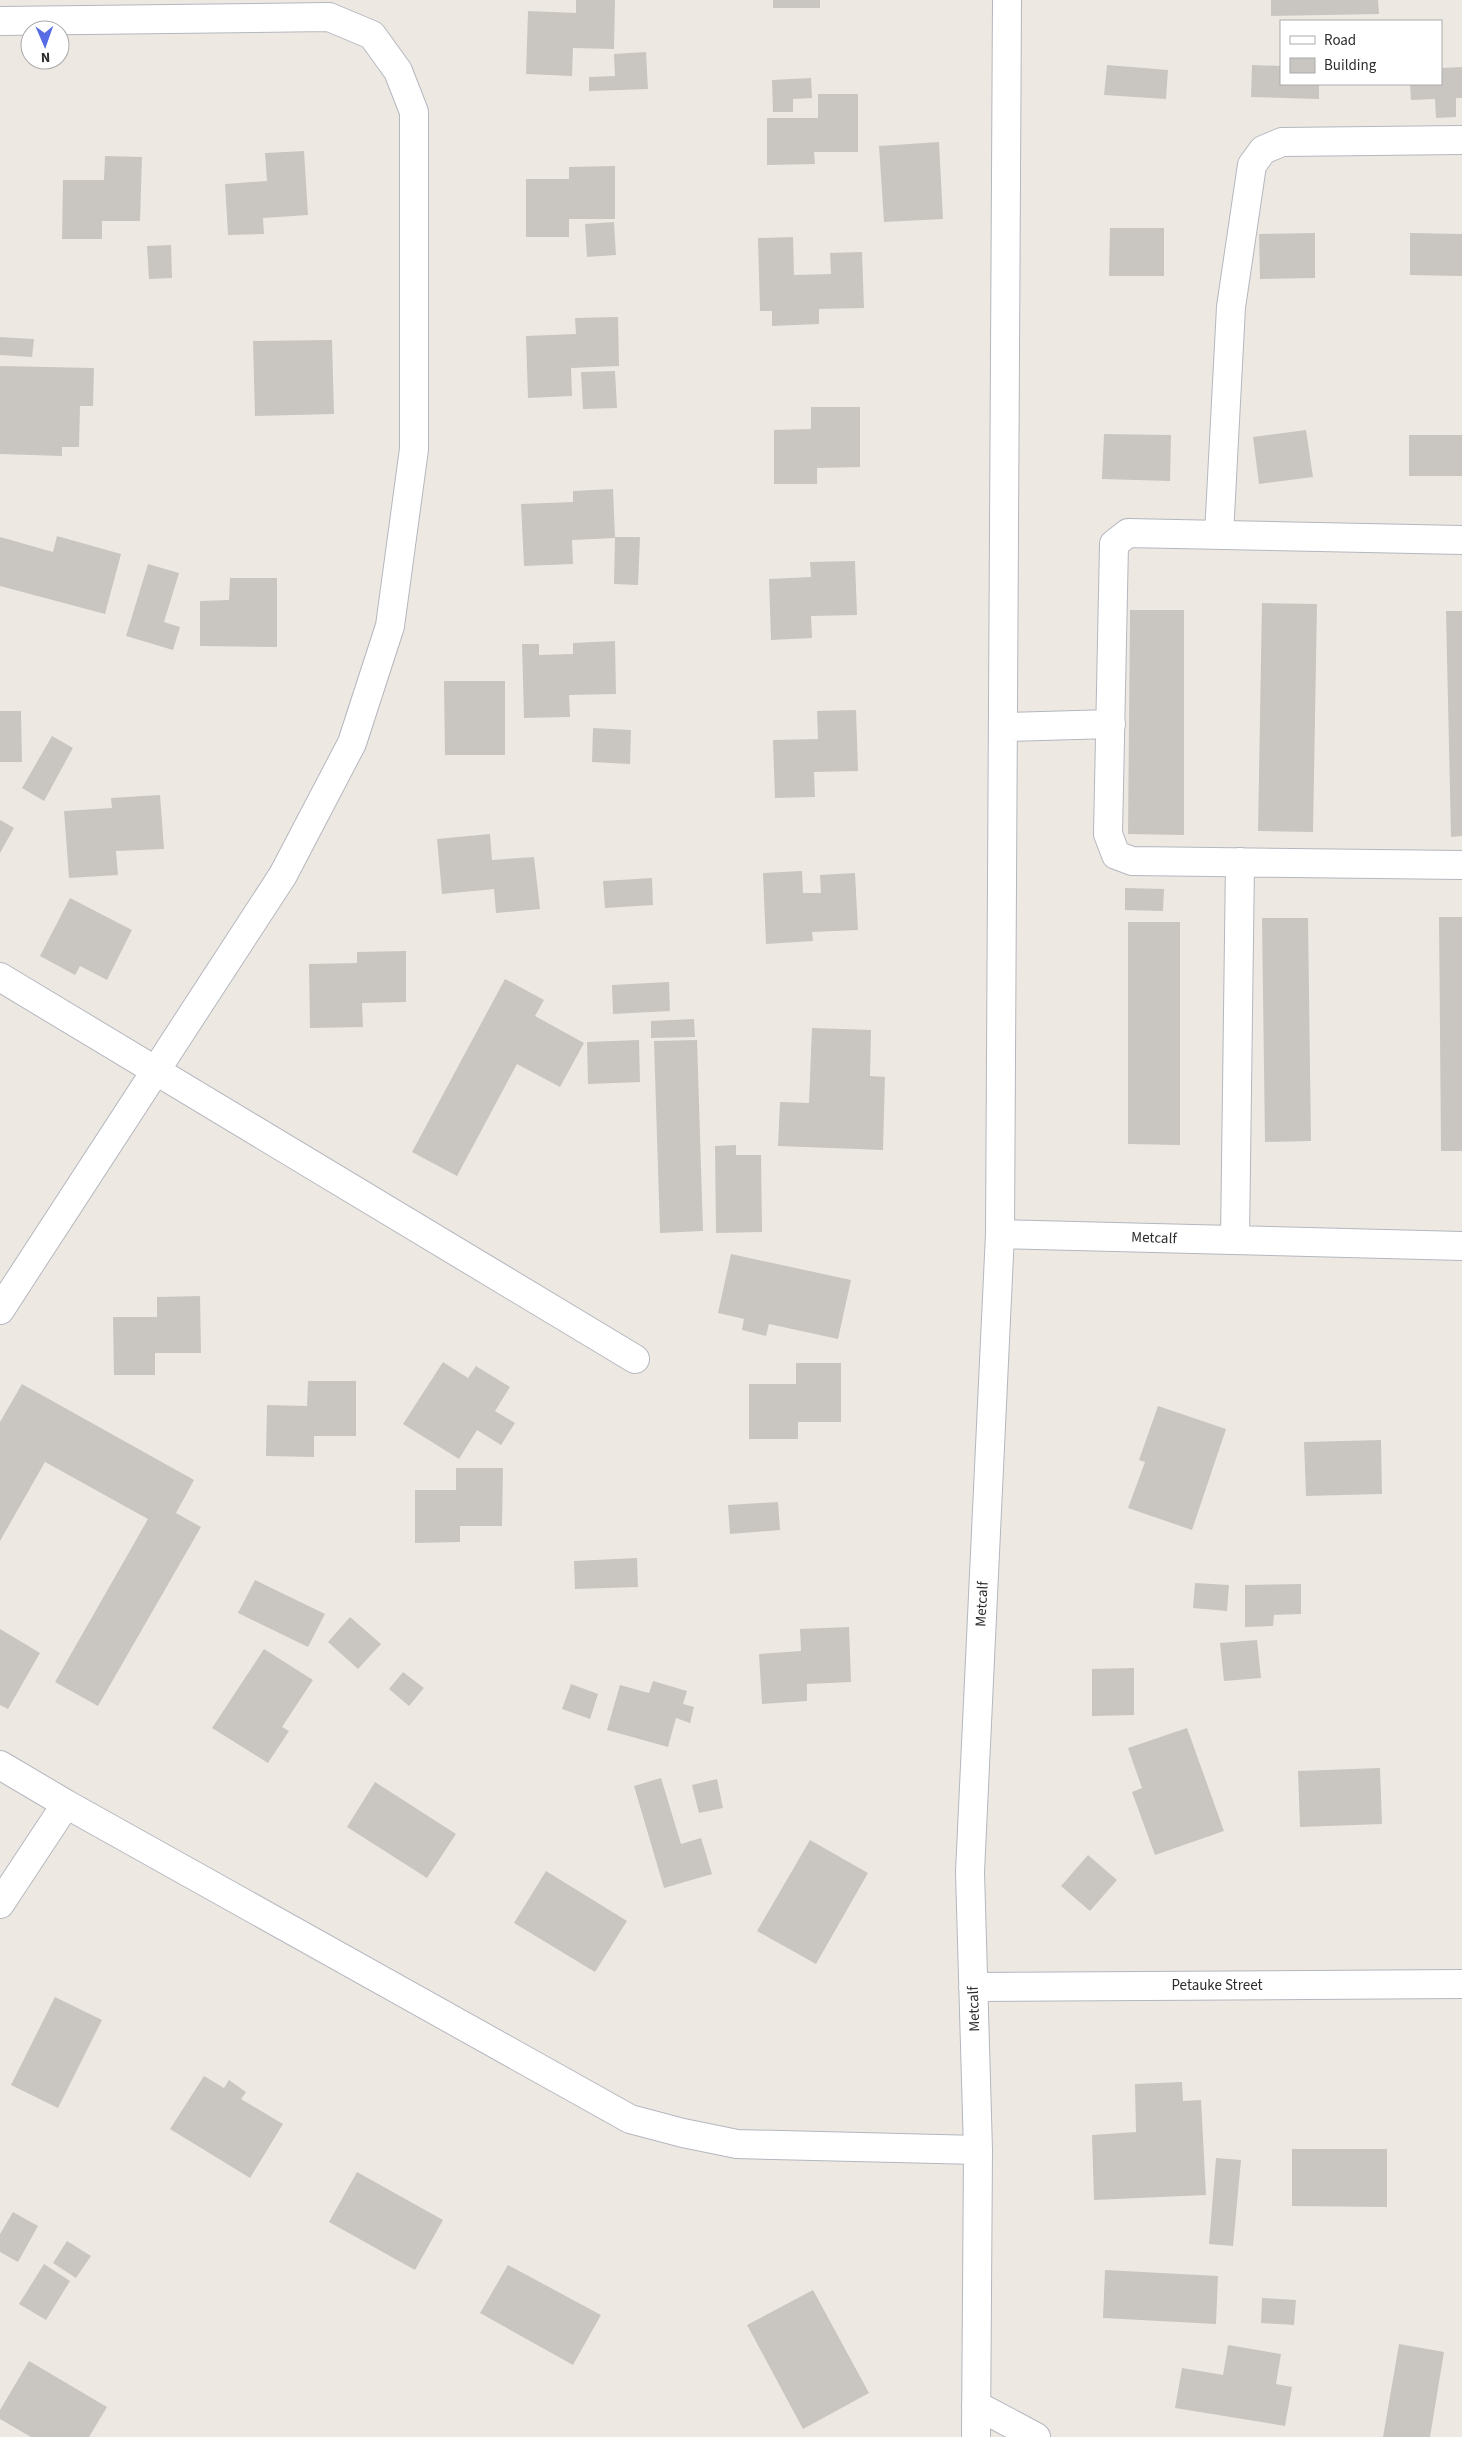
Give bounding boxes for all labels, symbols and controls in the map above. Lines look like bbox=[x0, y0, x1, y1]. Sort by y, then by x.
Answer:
north arrow bbox=[20, 20, 70, 70]
legend bbox=[1280, 20, 1442, 85]
text: Road bbox=[1324, 30, 1356, 51]
text: N bbox=[40, 47, 50, 67]
text: Building bbox=[1324, 55, 1377, 76]
street label: Metcalf bbox=[1131, 1227, 1178, 1249]
street label: Metcalf bbox=[970, 1580, 994, 1627]
street label: Petauke Street bbox=[1171, 1975, 1263, 1996]
street label: Metcalf bbox=[963, 1985, 985, 2032]

